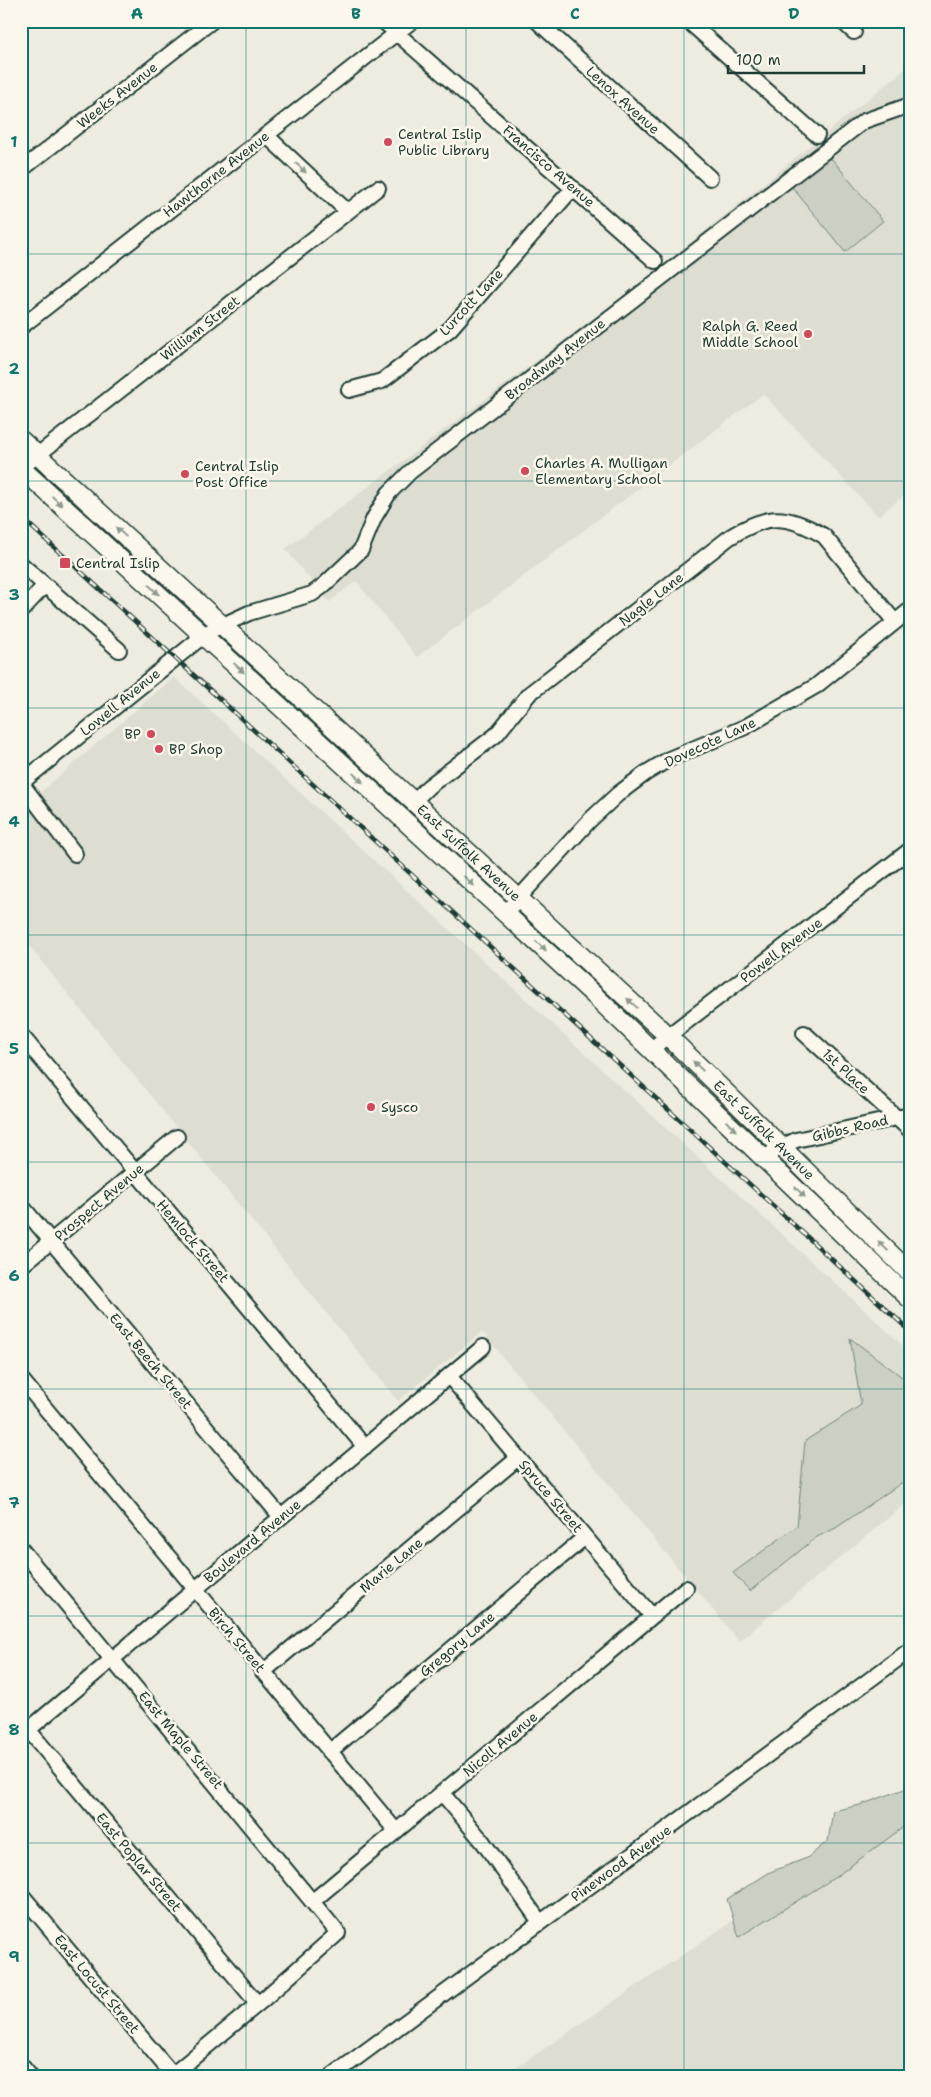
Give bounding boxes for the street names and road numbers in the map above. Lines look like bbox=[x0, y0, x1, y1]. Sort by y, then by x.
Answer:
street label: Weeks Avenue bbox=[73, 58, 161, 132]
street label: Lenox Avenue bbox=[582, 62, 664, 138]
street label: Francisco Avenue bbox=[499, 121, 599, 211]
street label: Hawthorne Avenue bbox=[159, 127, 273, 221]
street label: Lurcott Lane bbox=[435, 265, 507, 339]
street label: William Street bbox=[157, 291, 243, 365]
street label: Broadway Avenue bbox=[501, 314, 609, 404]
street label: Nagle Lane bbox=[615, 568, 687, 630]
street label: Lowell Avenue bbox=[76, 664, 164, 740]
street label: Dovecote Lane bbox=[661, 713, 759, 771]
street label: East Suffolk Avenue bbox=[413, 800, 525, 905]
street label: Powell Avenue bbox=[736, 913, 826, 987]
street label: 1st Place bbox=[818, 1044, 874, 1098]
street label: East Suffolk Avenue bbox=[709, 1076, 819, 1184]
street label: Gibbs Road bbox=[810, 1110, 890, 1145]
street label: Prospect Avenue bbox=[51, 1159, 148, 1245]
street label: Hemlock Street bbox=[153, 1196, 233, 1286]
street label: East Beech Street bbox=[106, 1309, 196, 1413]
street label: Spruce Street bbox=[515, 1456, 587, 1536]
street label: Boulevard Avenue bbox=[200, 1495, 304, 1587]
street label: Marie Lane bbox=[356, 1533, 426, 1597]
street label: Birch Street bbox=[205, 1604, 269, 1676]
street label: Gregory Lane bbox=[416, 1607, 498, 1681]
street label: East Maple Street bbox=[135, 1687, 227, 1793]
street label: Nicoll Avenue bbox=[459, 1707, 541, 1781]
street label: East Poplar Street bbox=[92, 1809, 186, 1915]
street label: Pinewood Avenue bbox=[567, 1820, 675, 1906]
street label: East Locust Street bbox=[50, 1931, 144, 2037]

